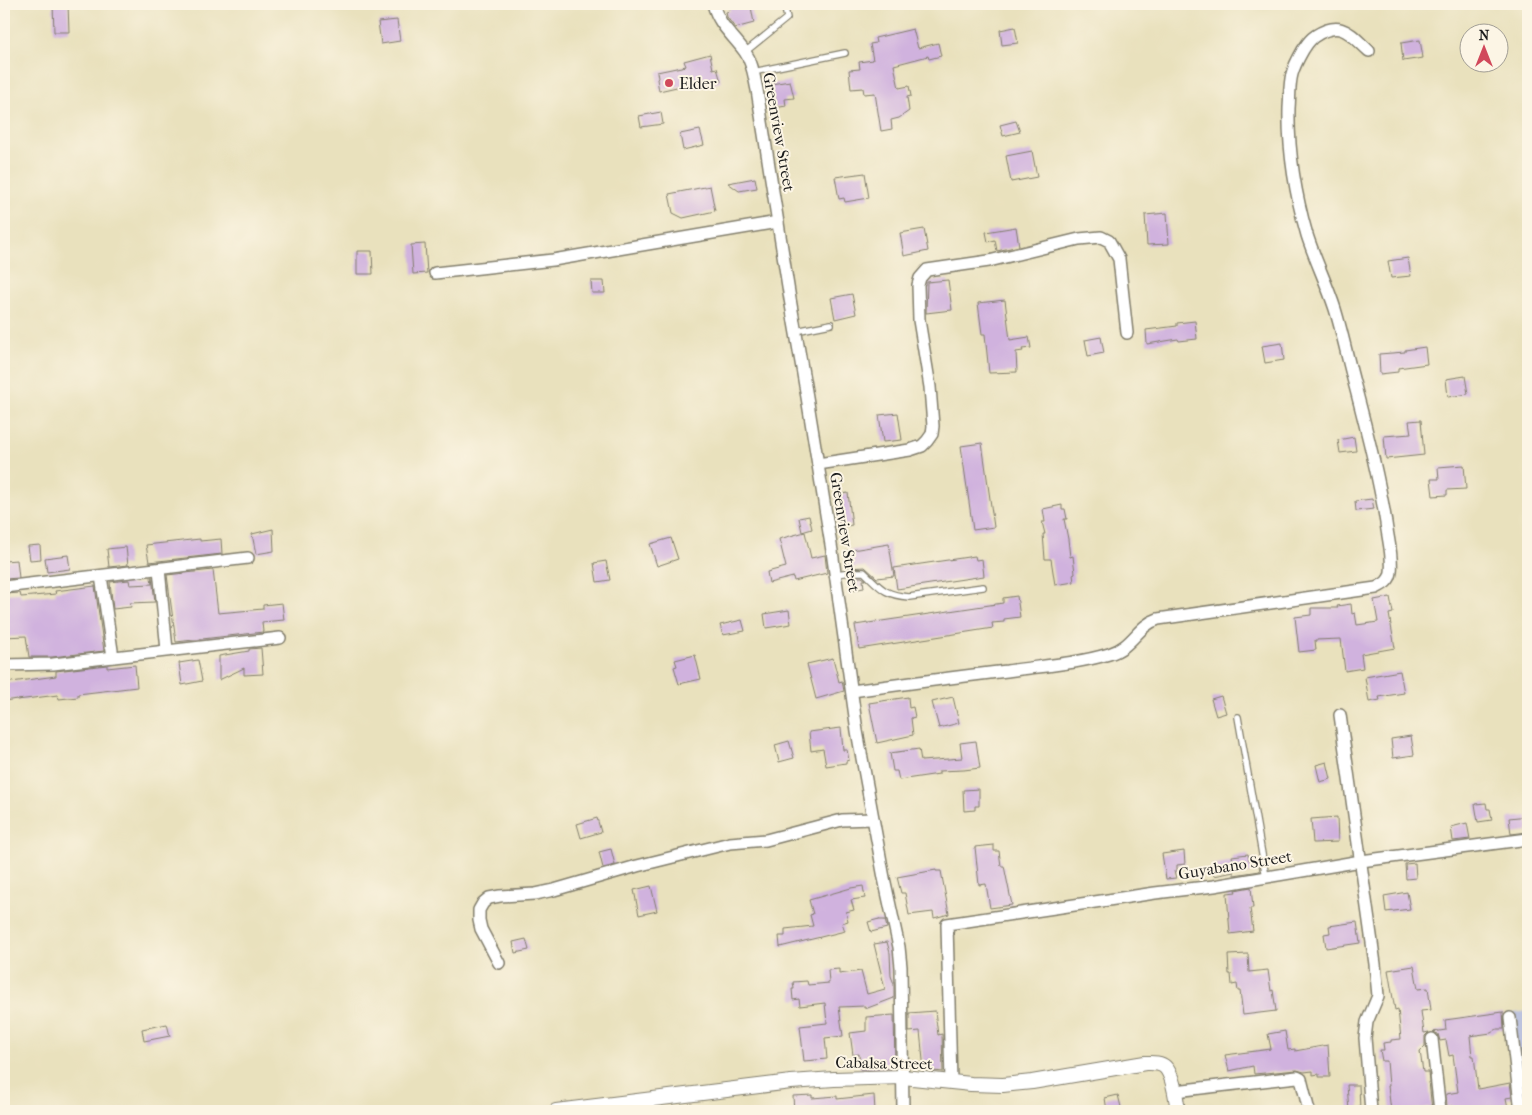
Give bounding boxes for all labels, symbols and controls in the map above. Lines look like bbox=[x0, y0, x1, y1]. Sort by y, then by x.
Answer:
north arrow bbox=[1460, 22, 1510, 72]
text: N bbox=[1479, 27, 1490, 44]
street label: Greenview Street bbox=[759, 71, 799, 193]
place label: Elder bbox=[679, 74, 717, 93]
marker: Elder bbox=[663, 77, 675, 89]
street label: Greenview Street bbox=[826, 471, 864, 593]
street label: Guyabano Street bbox=[1177, 847, 1293, 883]
street label: Cabalsa Street bbox=[835, 1053, 933, 1073]

